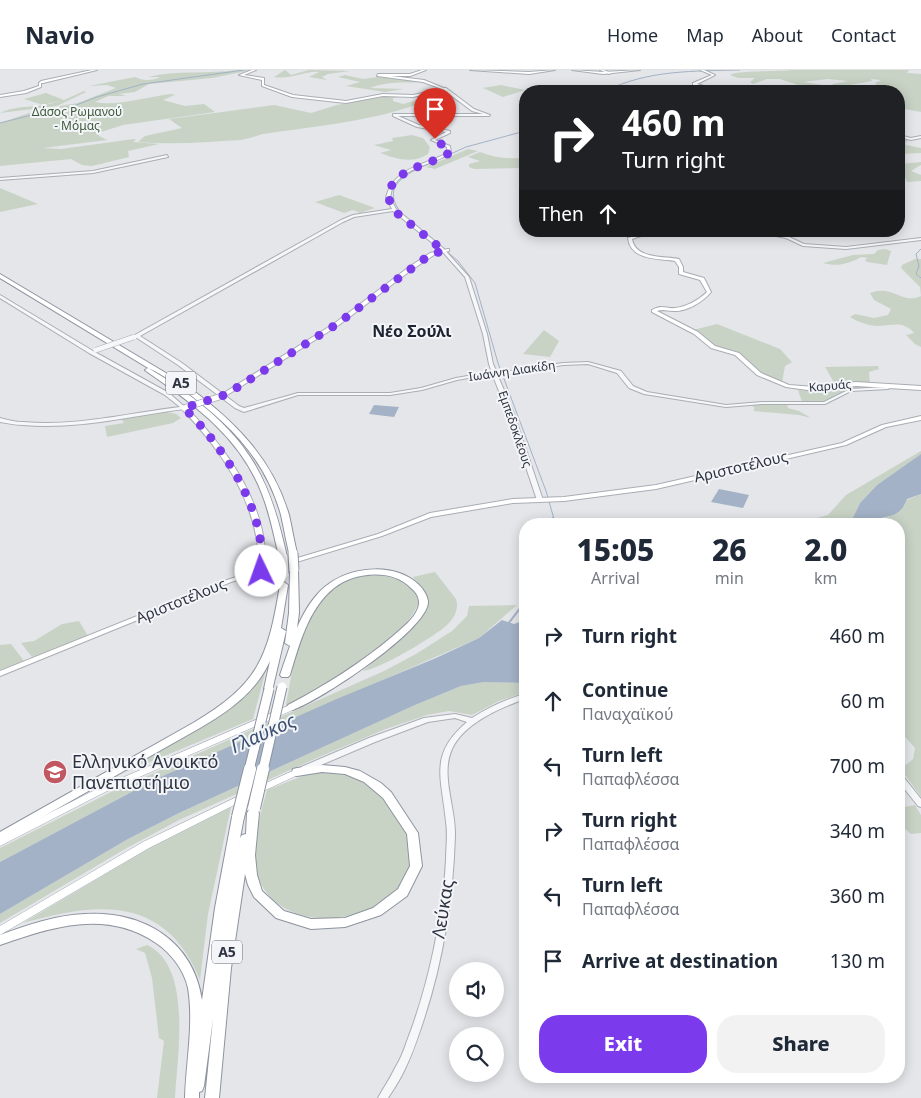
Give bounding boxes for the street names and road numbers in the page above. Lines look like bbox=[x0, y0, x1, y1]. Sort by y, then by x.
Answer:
street label: Ιωάννη Διακίδη bbox=[468, 356, 556, 385]
road number: Α5 bbox=[166, 372, 196, 394]
street label: Καρυάς bbox=[808, 375, 852, 396]
street label: Εμπεδοκλέους bbox=[494, 388, 537, 470]
street label: Αριστοτέλους bbox=[692, 446, 790, 487]
street label: Αριστοτέλους bbox=[133, 573, 229, 627]
street label: Λεύκας bbox=[425, 877, 459, 940]
road number: Α5 bbox=[212, 940, 242, 964]

